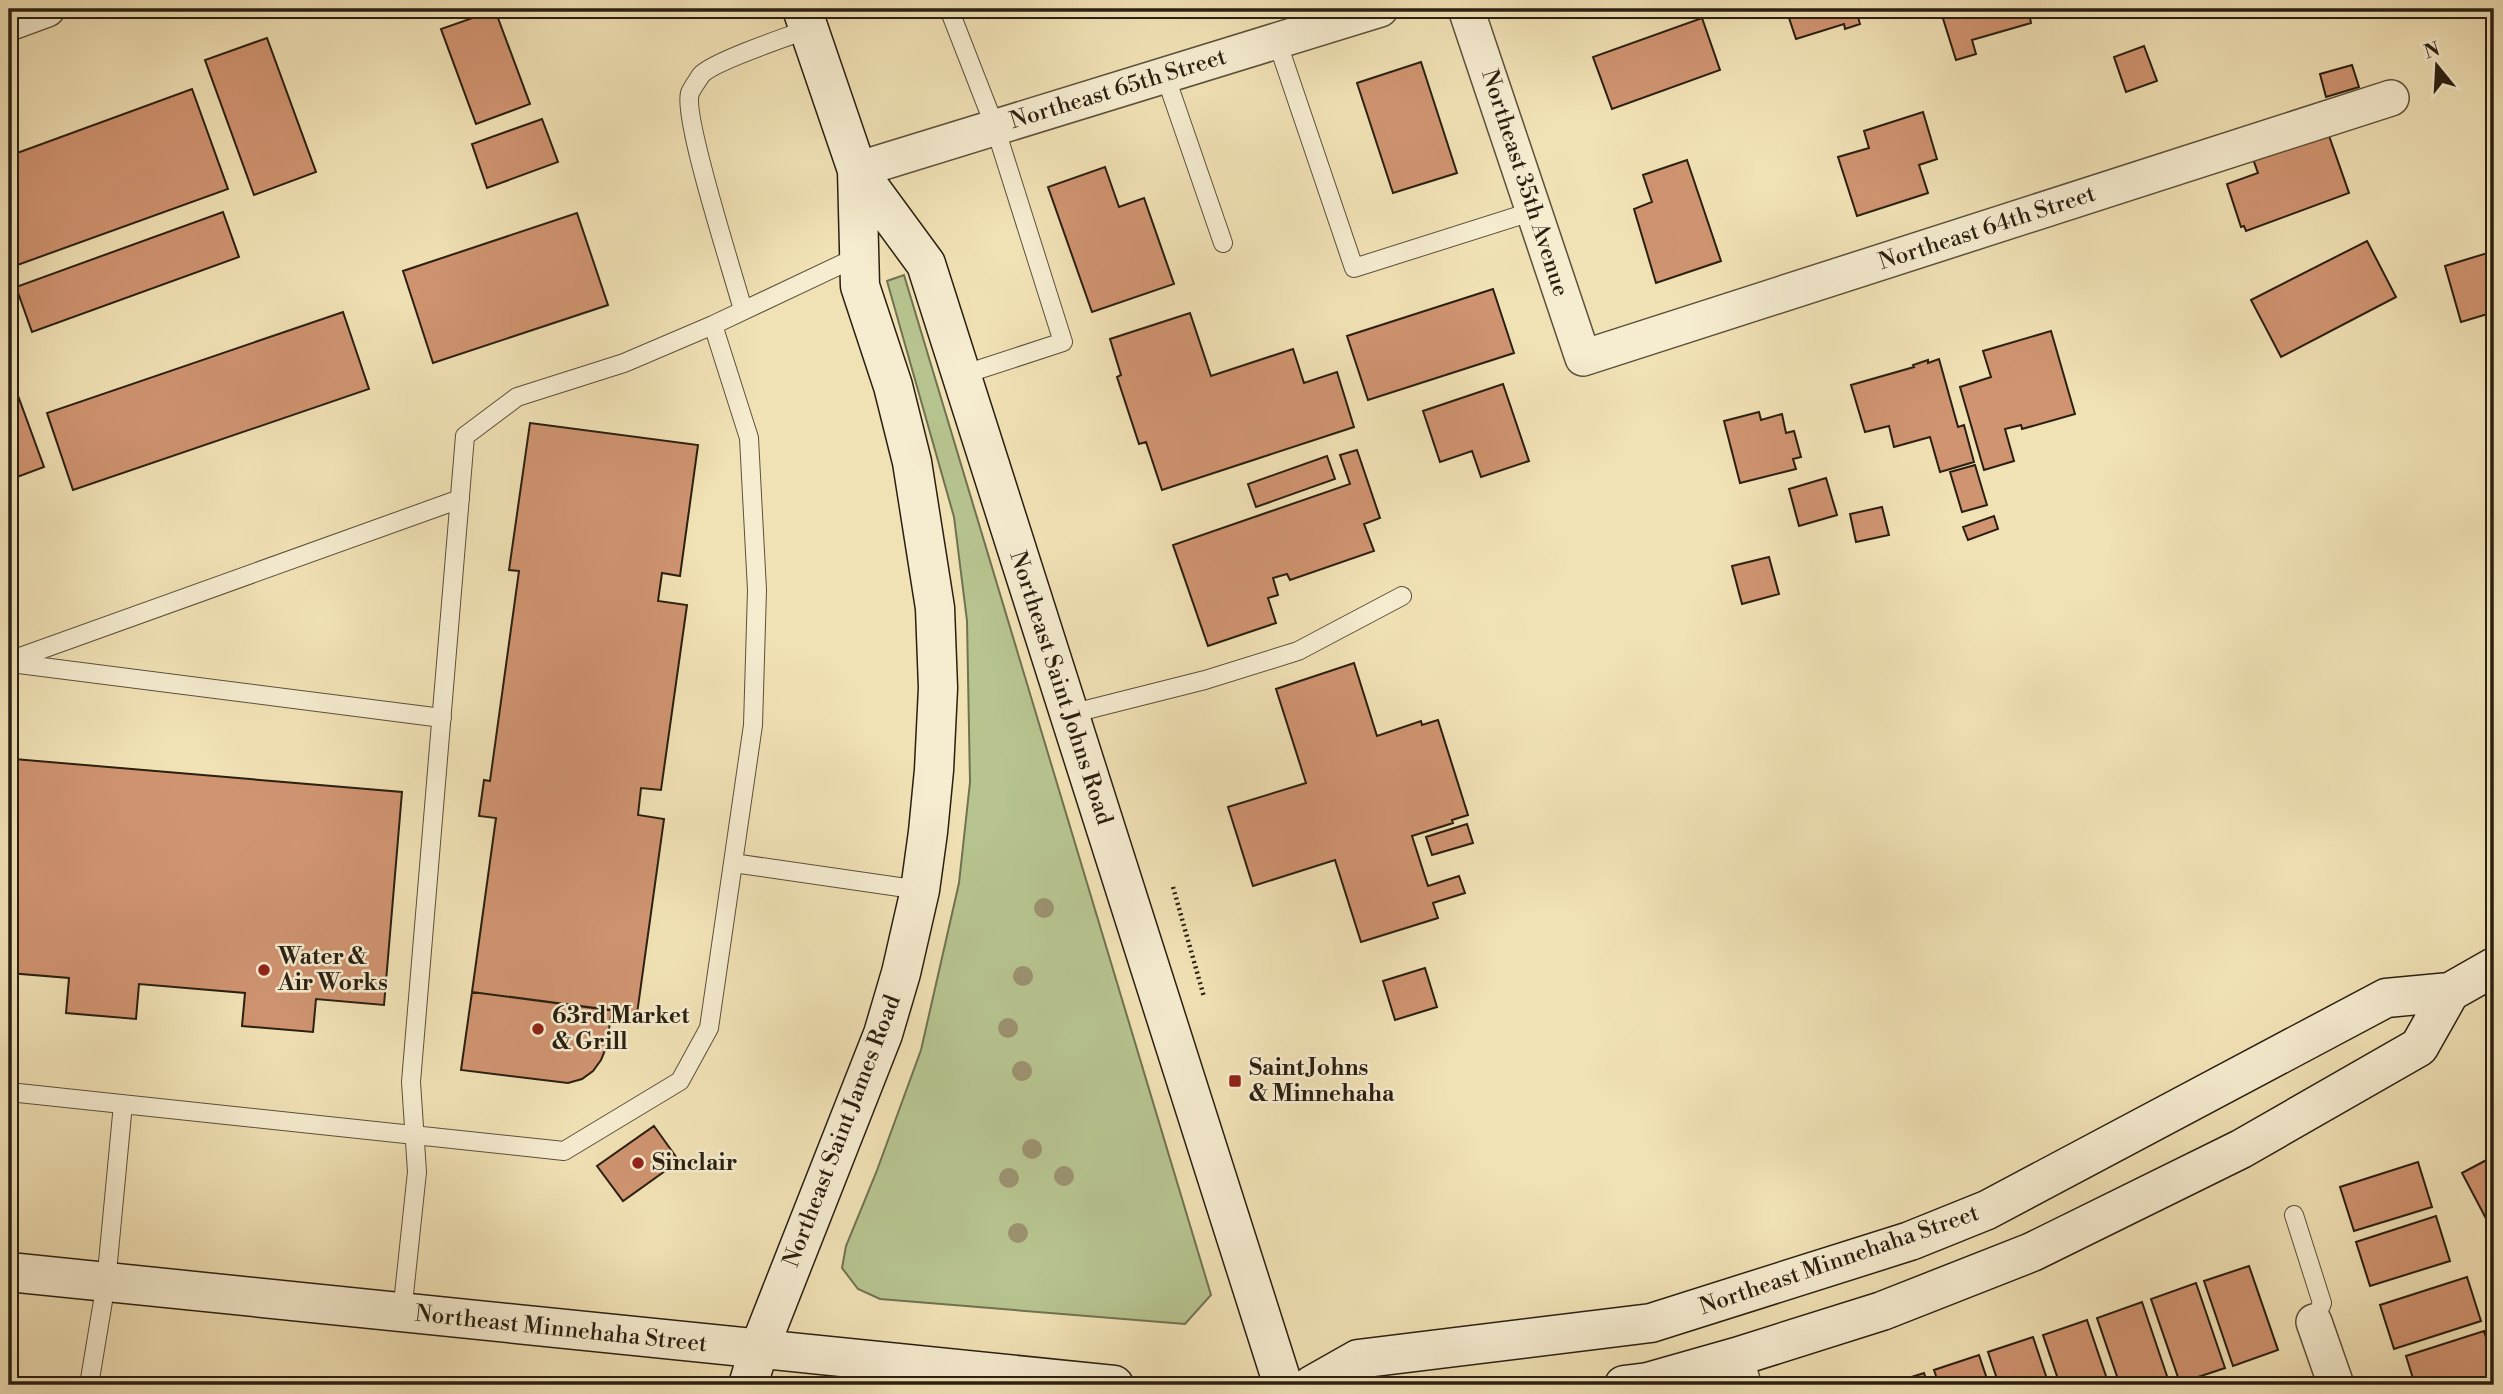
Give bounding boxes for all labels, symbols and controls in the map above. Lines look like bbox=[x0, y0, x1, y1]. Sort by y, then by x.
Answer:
north arrow bbox=[2402, 32, 2472, 102]
text: N bbox=[2421, 37, 2443, 65]
street label: Northeast 65th Street bbox=[1006, 43, 1230, 135]
street label: Northeast 35th Avenue bbox=[1475, 66, 1575, 300]
street label: Northeast 64th Street bbox=[1875, 180, 2099, 276]
street label: Northeast Saint Johns Road bbox=[1003, 548, 1119, 828]
place label: Water & Air Works bbox=[277, 943, 388, 997]
marker: Water & Air Works bbox=[256, 962, 272, 978]
street label: Northeast Saint James Road bbox=[777, 991, 907, 1271]
place label: 63rd Market & Grill bbox=[552, 1002, 690, 1056]
marker: 63rd Market & Grill bbox=[530, 1021, 546, 1037]
place label: Saint Johns & Minnehaha bbox=[1249, 1054, 1395, 1108]
marker: Saint Johns & Minnehaha bbox=[1227, 1073, 1243, 1089]
place label: Sinclair bbox=[652, 1149, 737, 1177]
marker: Sinclair bbox=[630, 1155, 646, 1171]
street label: Northeast Minnehaha Street bbox=[1696, 1199, 1982, 1321]
street label: Northeast Minnehaha Street bbox=[413, 1300, 709, 1358]

